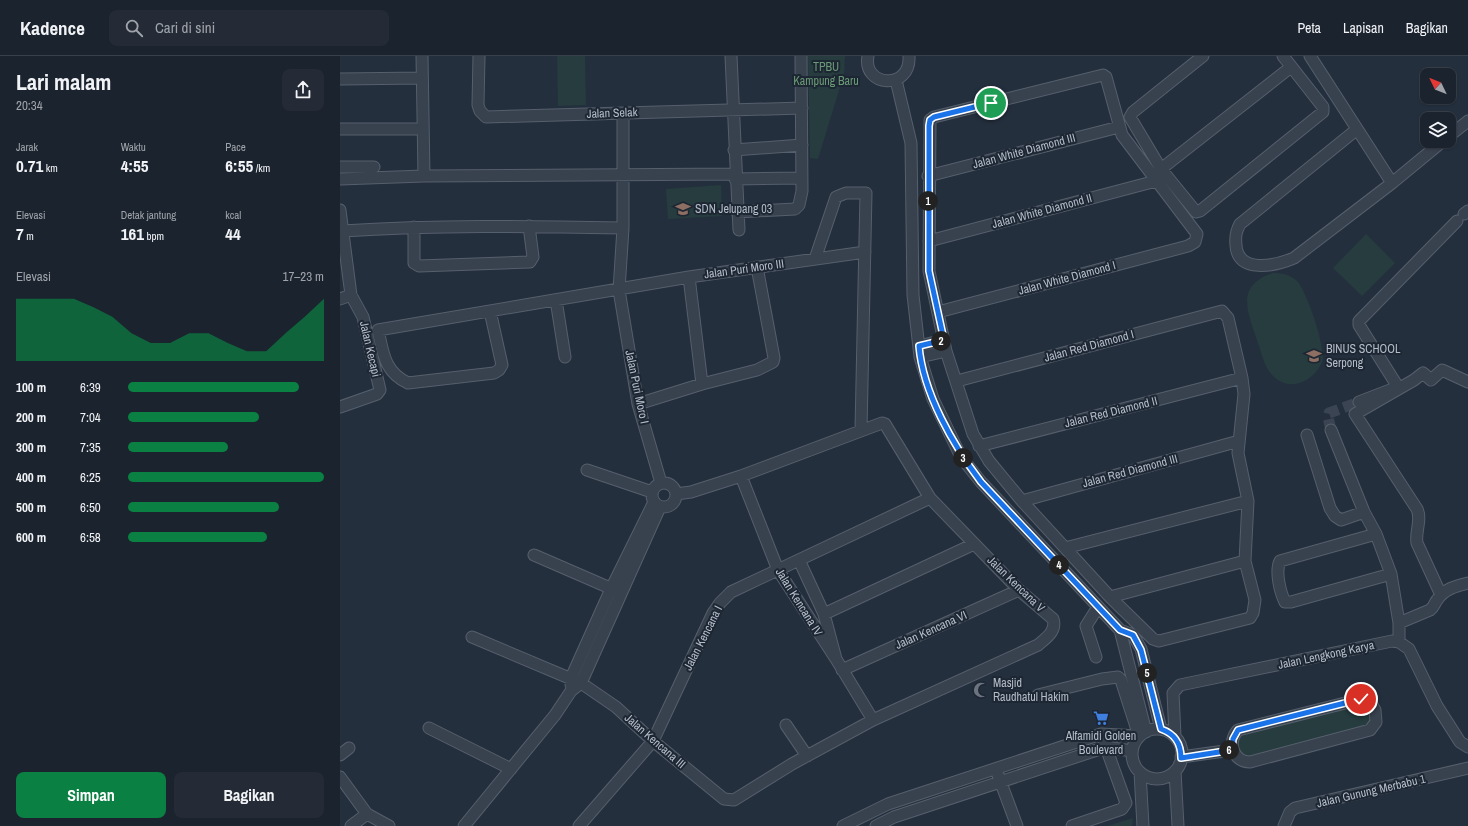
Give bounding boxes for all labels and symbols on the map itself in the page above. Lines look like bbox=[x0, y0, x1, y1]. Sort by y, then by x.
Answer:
park label: TPBU Kampung Baru bbox=[793, 59, 859, 89]
north arrow bbox=[1420, 68, 1456, 104]
pin bbox=[974, 86, 1008, 120]
street label: Jalan Selak bbox=[586, 104, 638, 122]
street label: Jalan White Diamond III bbox=[971, 130, 1077, 172]
street label: Jalan White Diamond II bbox=[990, 190, 1094, 232]
pin: 1 bbox=[918, 191, 938, 211]
school or university icon: SDN Jelupang 03 bbox=[674, 200, 692, 218]
place label: SDN Jelupang 03 bbox=[695, 201, 772, 217]
street label: Jalan Puri Moro III bbox=[703, 255, 785, 283]
street label: Jalan White Diamond I bbox=[1017, 257, 1117, 299]
street label: Jalan Kecapi bbox=[356, 319, 384, 379]
street label: Jalan Red Diamond I bbox=[1042, 326, 1136, 366]
pin: 2 bbox=[931, 331, 951, 351]
place label: BINUS SCHOOL Serpong bbox=[1326, 341, 1401, 371]
school or university icon: BINUS SCHOOL Serpong bbox=[1305, 347, 1323, 365]
street label: Jalan Puri Moro I bbox=[621, 349, 653, 425]
street label: Jalan Red Diamond II bbox=[1063, 393, 1159, 431]
pin: 3 bbox=[953, 448, 973, 468]
street label: Jalan Red Diamond III bbox=[1081, 451, 1179, 491]
street label: Jalan Kencana V bbox=[984, 552, 1049, 616]
pin: 4 bbox=[1049, 555, 1069, 575]
street label: Jalan Kencana IV bbox=[772, 565, 826, 639]
street label: Jalan Kencana I bbox=[680, 603, 726, 673]
street label: Jalan Kencana VI bbox=[893, 607, 969, 653]
street label: Jalan Lengkong Karya bbox=[1276, 637, 1376, 673]
pin: 5 bbox=[1137, 663, 1157, 683]
place label: Masjid Raudhatul Hakim bbox=[993, 675, 1069, 705]
mosque icon: Masjid Raudhatul Hakim bbox=[972, 681, 990, 699]
pin bbox=[1344, 682, 1378, 716]
supermarket icon: Alfamidi Golden Boulevard bbox=[1092, 709, 1110, 727]
street label: Jalan Kencana III bbox=[621, 710, 689, 772]
place label: Alfamidi Golden Boulevard bbox=[1065, 728, 1136, 758]
pin: 6 bbox=[1219, 740, 1239, 760]
street label: Jalan Gunung Merbabu 1 bbox=[1315, 771, 1427, 811]

